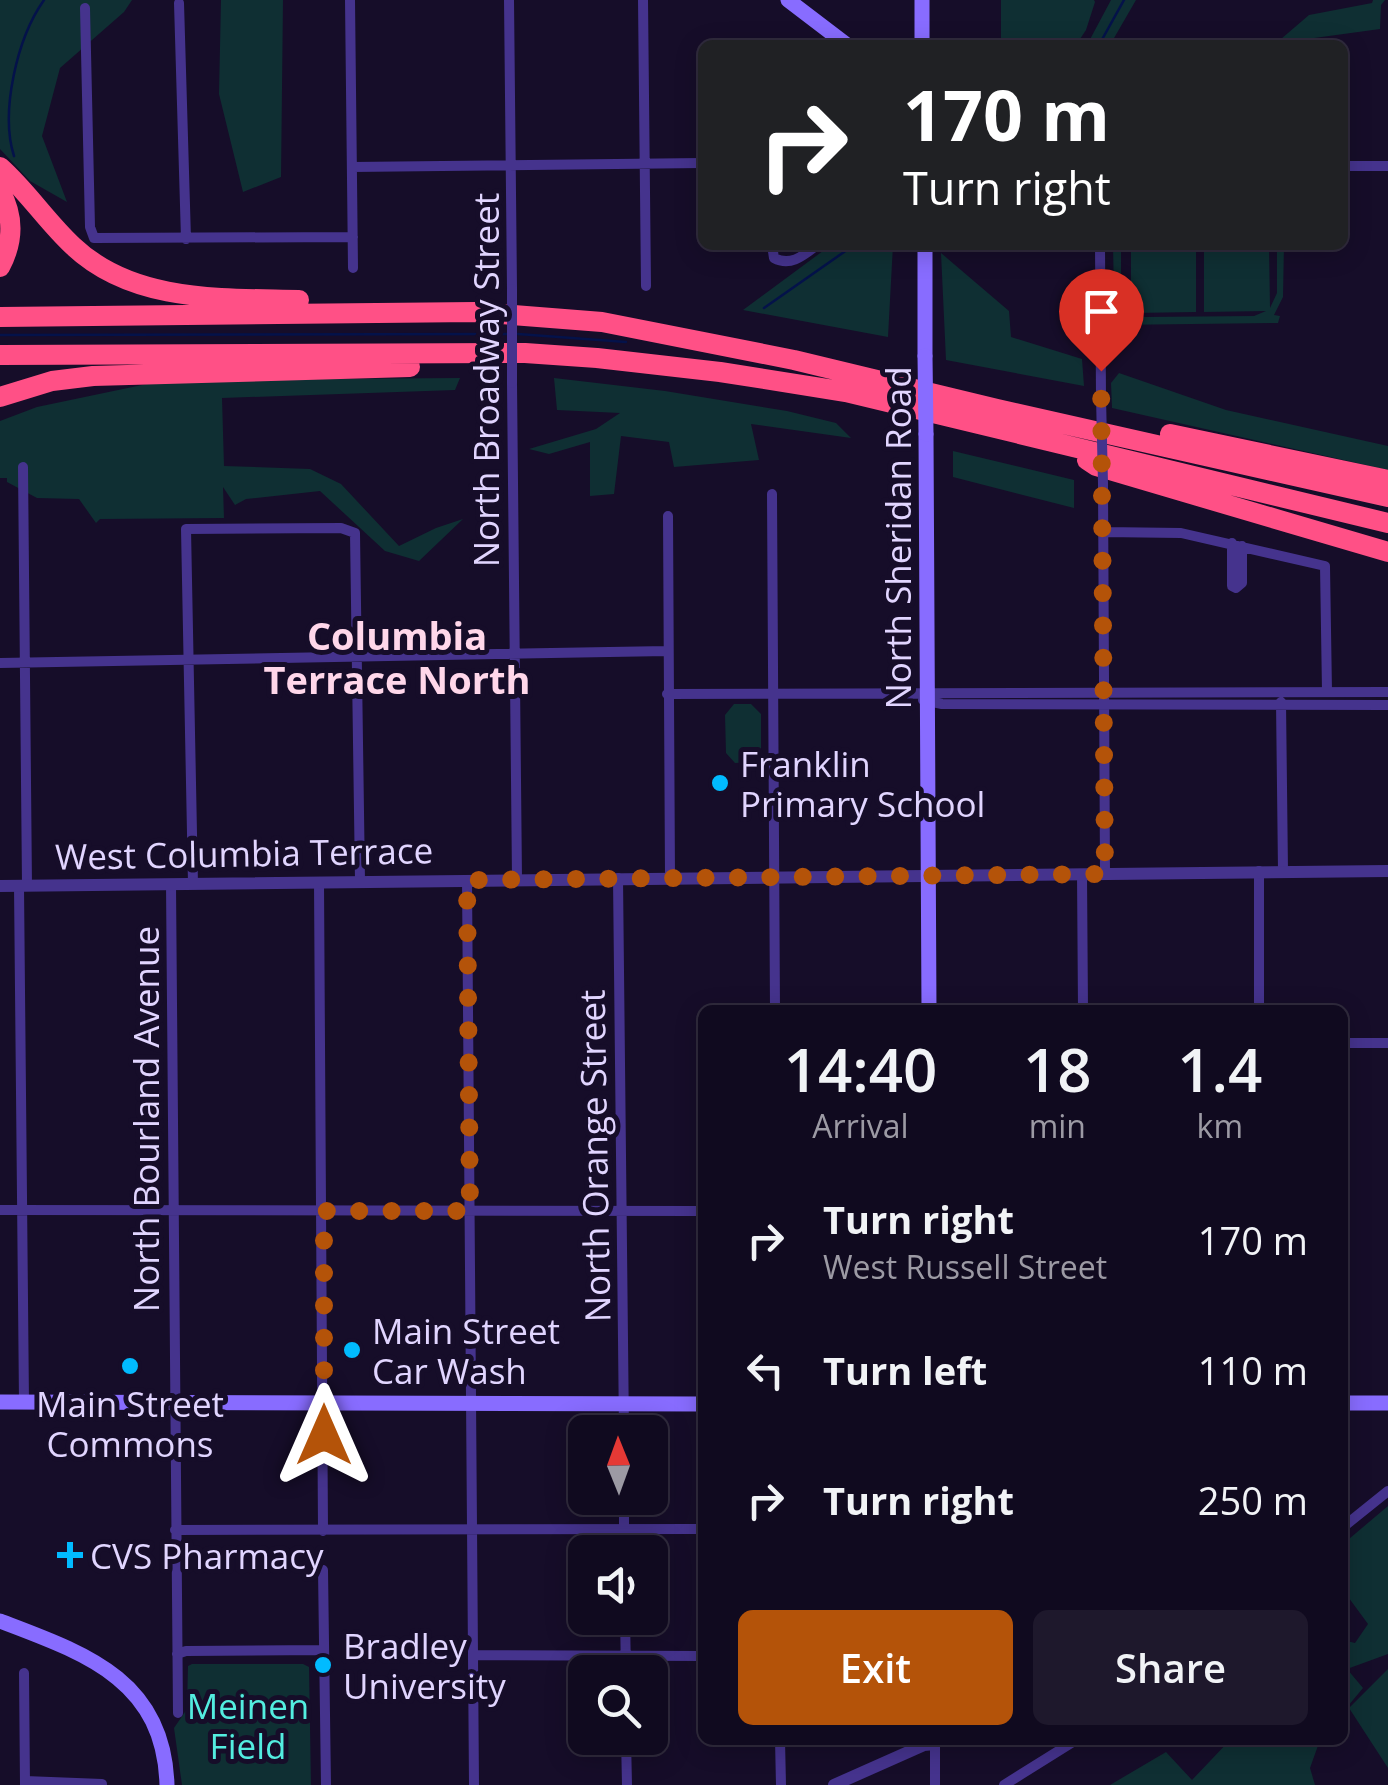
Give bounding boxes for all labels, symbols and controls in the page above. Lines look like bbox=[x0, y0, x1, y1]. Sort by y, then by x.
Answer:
text: 170 m bbox=[903, 66, 1110, 162]
icon: right bbox=[738, 80, 868, 210]
text: Turn right bbox=[903, 157, 1111, 218]
street label: North Broadway Street bbox=[462, 193, 509, 567]
pin bbox=[1059, 269, 1144, 372]
icon: arrive bbox=[1074, 284, 1129, 339]
street label: North Sheridan Road bbox=[874, 366, 921, 710]
district label: Columbia Terrace North bbox=[264, 609, 530, 705]
place label: Franklin Primary School bbox=[740, 740, 985, 827]
marker: Franklin Primary School bbox=[709, 772, 731, 794]
street label: West Columbia Terrace bbox=[55, 826, 433, 880]
street label: North Bourland Avenue bbox=[122, 926, 169, 1312]
street label: North Orange Street bbox=[568, 989, 620, 1323]
text: 14:40 bbox=[784, 1028, 937, 1110]
text: 18 bbox=[1023, 1028, 1092, 1110]
text: 1.4 bbox=[1177, 1028, 1262, 1110]
text: Arrival bbox=[812, 1104, 909, 1147]
text: min bbox=[1029, 1104, 1086, 1147]
text: km bbox=[1197, 1104, 1243, 1147]
text: Turn right bbox=[823, 1193, 1014, 1245]
icon: right bbox=[738, 1213, 793, 1268]
text: 170 m bbox=[1198, 1214, 1308, 1266]
text: West Russell Street bbox=[823, 1245, 1107, 1288]
place label: Main Street Car Wash bbox=[372, 1307, 560, 1394]
marker: Main Street Car Wash bbox=[341, 1339, 363, 1361]
icon: left bbox=[738, 1343, 793, 1398]
text: Turn left bbox=[823, 1344, 987, 1396]
text: 110 m bbox=[1198, 1344, 1308, 1396]
marker: Main Street Commons bbox=[119, 1355, 141, 1377]
place label: Main Street Commons bbox=[36, 1380, 224, 1467]
position arrow bbox=[272, 1383, 376, 1487]
north arrow bbox=[568, 1415, 668, 1515]
map controls bbox=[568, 1415, 668, 1755]
icon: right bbox=[738, 1473, 793, 1528]
text: Turn right bbox=[823, 1474, 1014, 1526]
text: 250 m bbox=[1198, 1474, 1308, 1526]
place label: CVS Pharmacy bbox=[90, 1532, 324, 1579]
button: sound bbox=[568, 1535, 668, 1635]
marker: CVS Pharmacy bbox=[59, 1544, 81, 1566]
button: Exit bbox=[738, 1610, 1013, 1725]
button: Share bbox=[1033, 1610, 1308, 1725]
place label: Bradley University bbox=[343, 1622, 506, 1709]
marker: Bradley University bbox=[312, 1654, 334, 1676]
button: search bbox=[568, 1655, 668, 1755]
park label: Meinen Field bbox=[187, 1682, 309, 1769]

